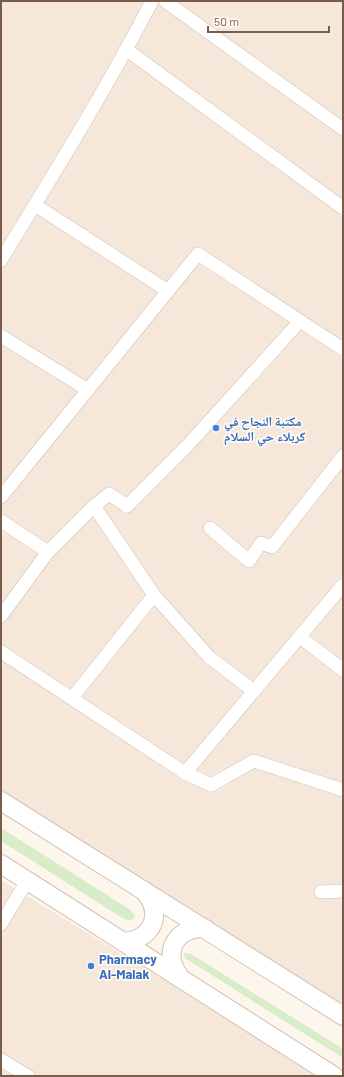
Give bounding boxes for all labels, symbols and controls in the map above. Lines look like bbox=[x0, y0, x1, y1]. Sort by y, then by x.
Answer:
scale bar bbox=[208, 8, 329, 34]
text: 50 m bbox=[214, 14, 239, 28]
place label: مكتبة النجاح في كربلاء حي السلام bbox=[224, 413, 306, 447]
marker: مكتبة النجاح في كربلاء حي السلام bbox=[211, 423, 221, 433]
place label: Pharmacy Al-Malak bbox=[99, 951, 157, 982]
marker: Pharmacy Al-Malak bbox=[86, 961, 96, 971]

